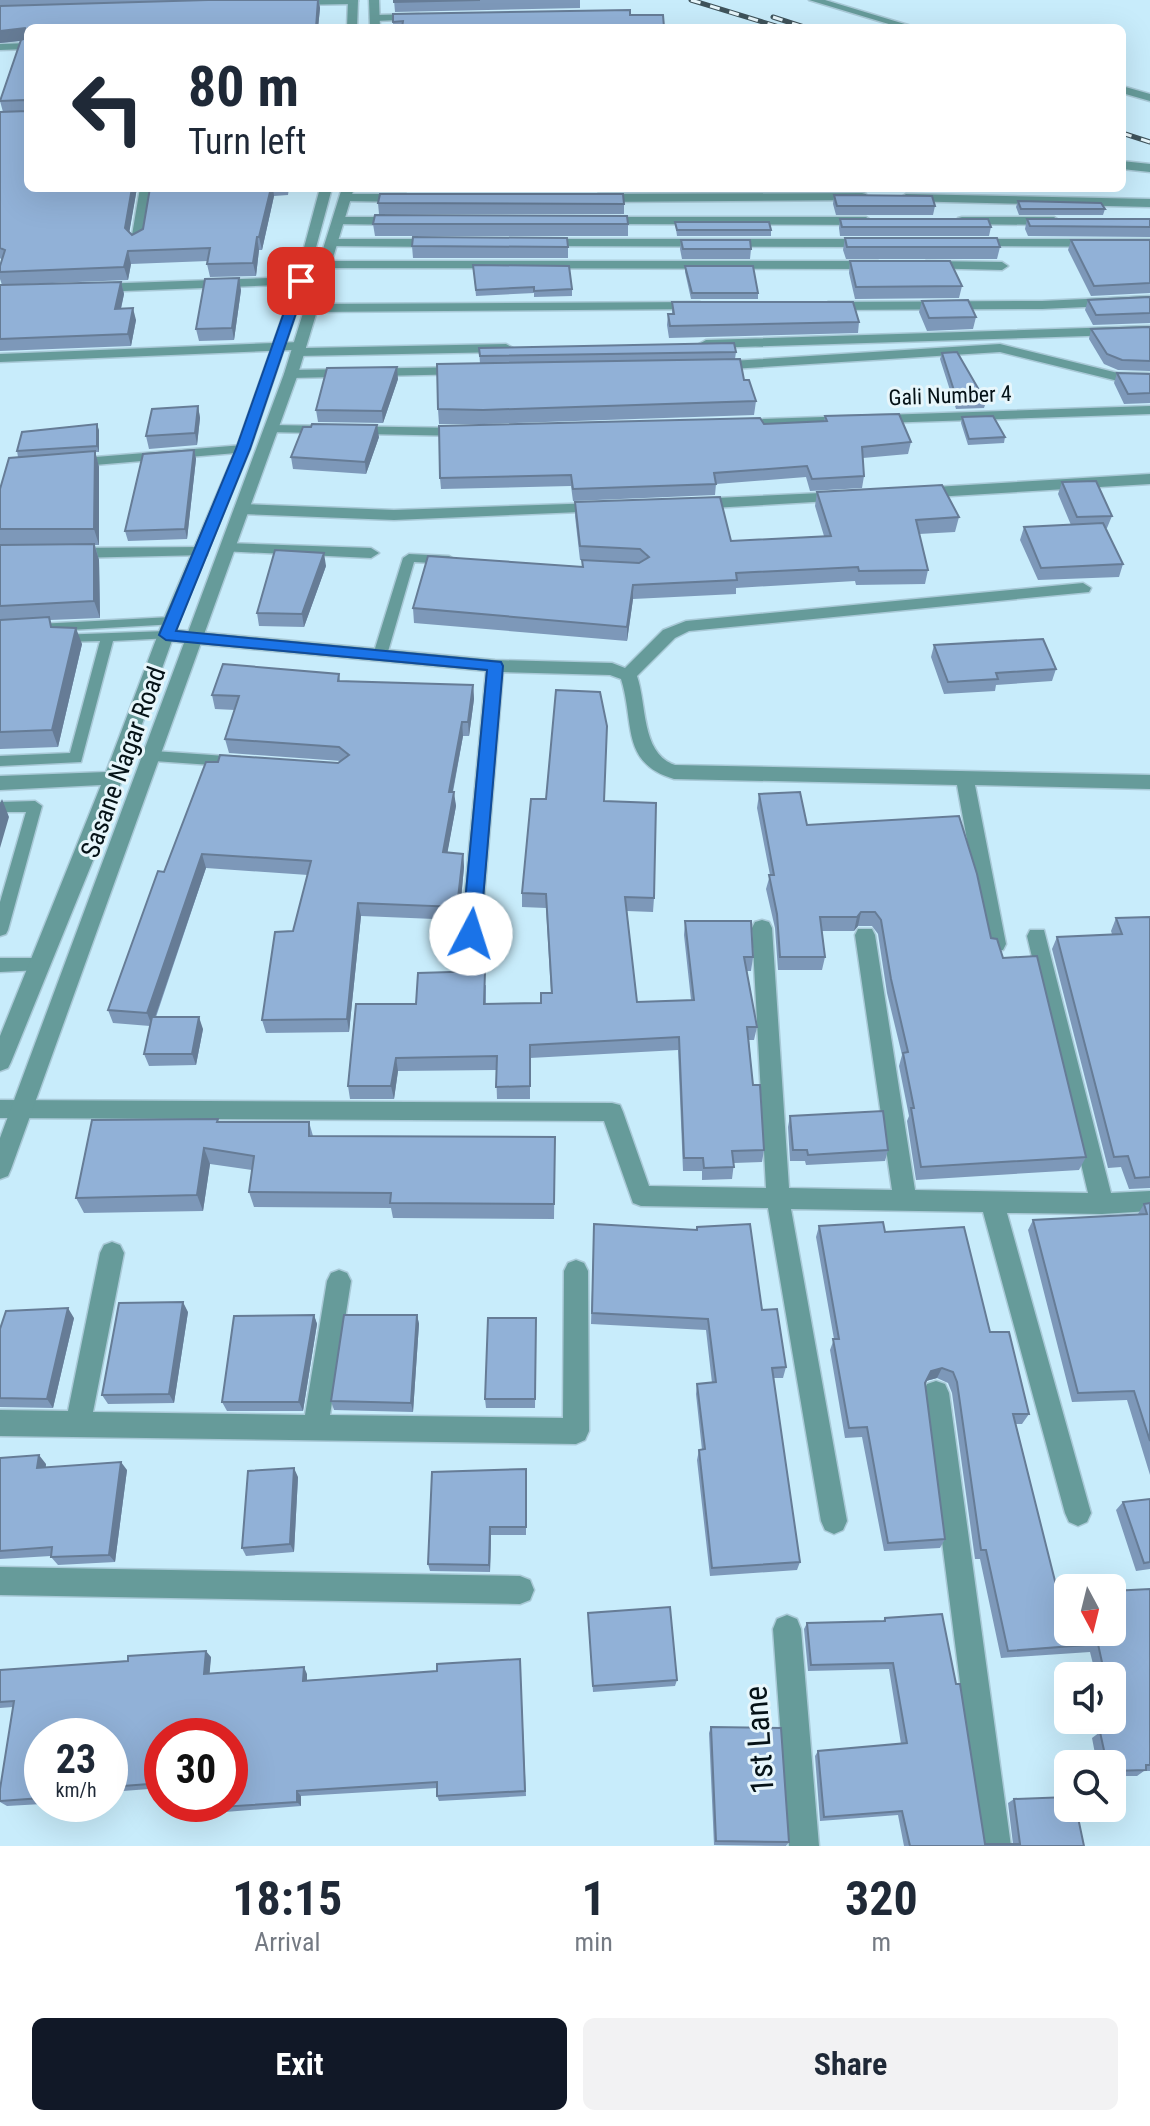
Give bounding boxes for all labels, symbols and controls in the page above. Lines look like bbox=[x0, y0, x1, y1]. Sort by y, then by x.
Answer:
text: 80 m bbox=[188, 54, 299, 120]
icon: left bbox=[56, 56, 160, 160]
text: Turn left bbox=[188, 121, 306, 163]
pin bbox=[267, 247, 335, 315]
icon: arrive bbox=[279, 259, 323, 303]
street label: Gali Number 4 bbox=[888, 381, 1012, 410]
street label: Sasane Nagar Road bbox=[75, 662, 171, 862]
position arrow bbox=[429, 892, 513, 976]
north arrow bbox=[1054, 1574, 1126, 1646]
map controls bbox=[1054, 1574, 1126, 1822]
button: sound bbox=[1054, 1662, 1126, 1734]
street label: 1st Lane bbox=[736, 1685, 782, 1795]
speed limit sign: 30 bbox=[144, 1718, 248, 1822]
text: 23 bbox=[56, 1736, 96, 1783]
button: search bbox=[1054, 1750, 1126, 1822]
text: km/h bbox=[55, 1778, 97, 1802]
text: 18:15 bbox=[232, 1870, 342, 1927]
text: 1 bbox=[582, 1870, 606, 1927]
text: 320 bbox=[845, 1870, 918, 1927]
text: Arrival bbox=[254, 1927, 320, 1957]
text: min bbox=[575, 1927, 613, 1957]
text: m bbox=[872, 1927, 891, 1957]
button: Exit bbox=[32, 2018, 567, 2110]
button: Share bbox=[583, 2018, 1118, 2110]

